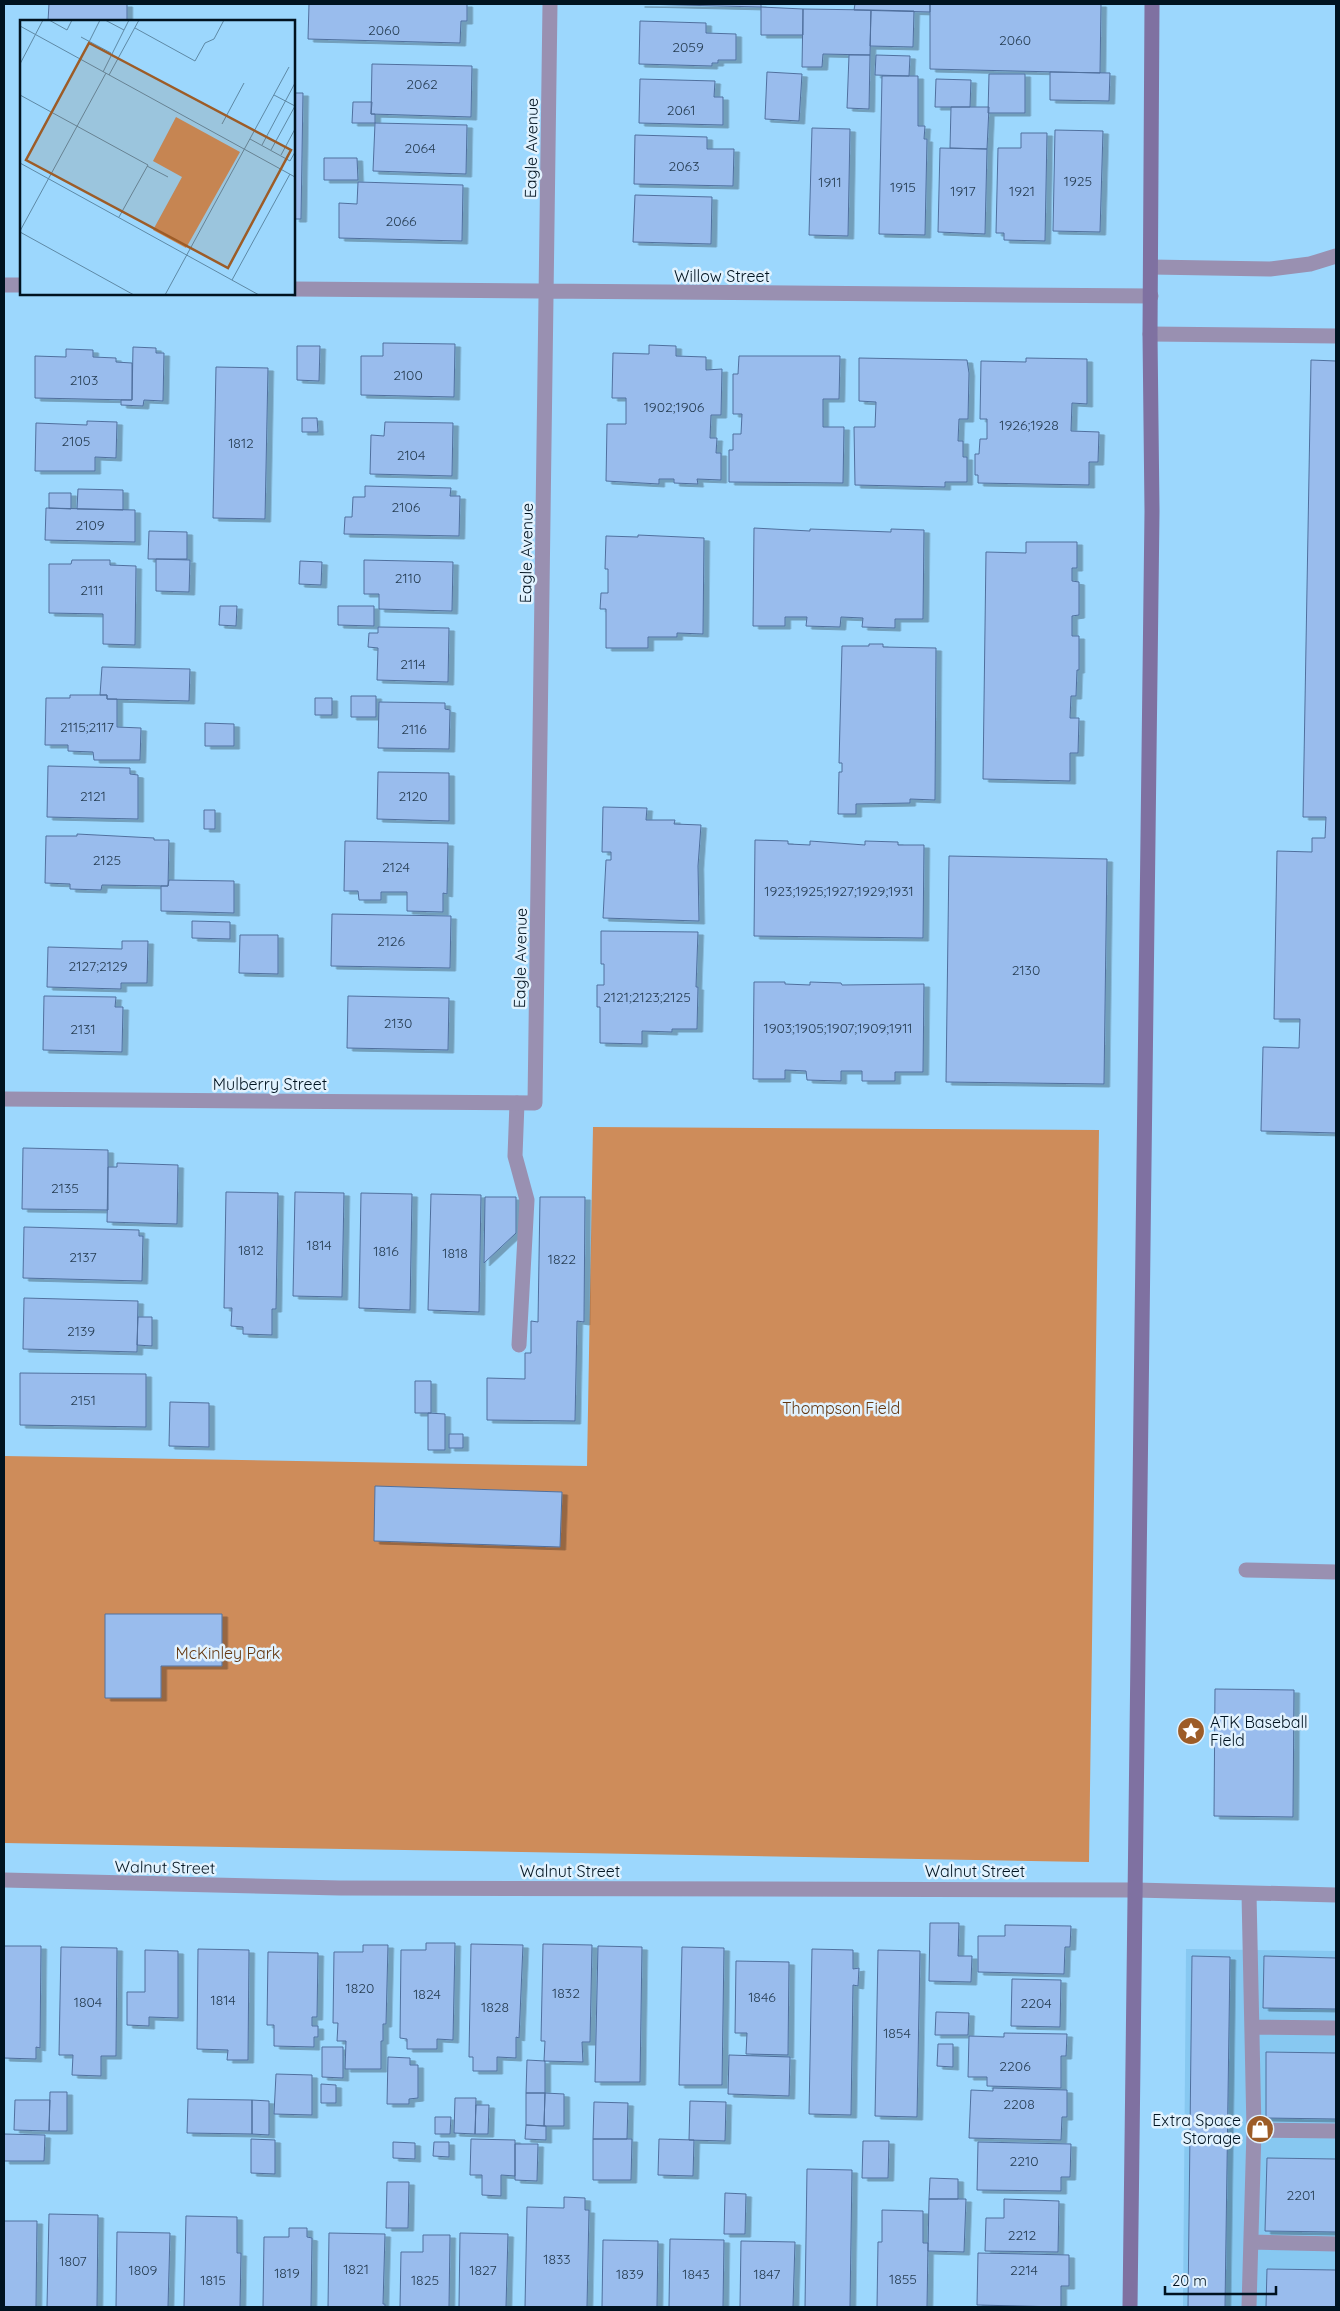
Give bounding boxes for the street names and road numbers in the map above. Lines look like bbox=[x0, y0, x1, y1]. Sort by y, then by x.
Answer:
street label: Eagle Avenue bbox=[520, 98, 542, 198]
street label: Willow Street bbox=[674, 266, 770, 286]
street label: Eagle Avenue bbox=[515, 503, 537, 603]
street label: Eagle Avenue bbox=[509, 908, 531, 1008]
street label: Mulberry Street bbox=[213, 1074, 327, 1094]
street label: Walnut Street bbox=[115, 1856, 215, 1878]
street label: Walnut Street bbox=[520, 1861, 620, 1881]
street label: Walnut Street bbox=[925, 1861, 1025, 1881]

